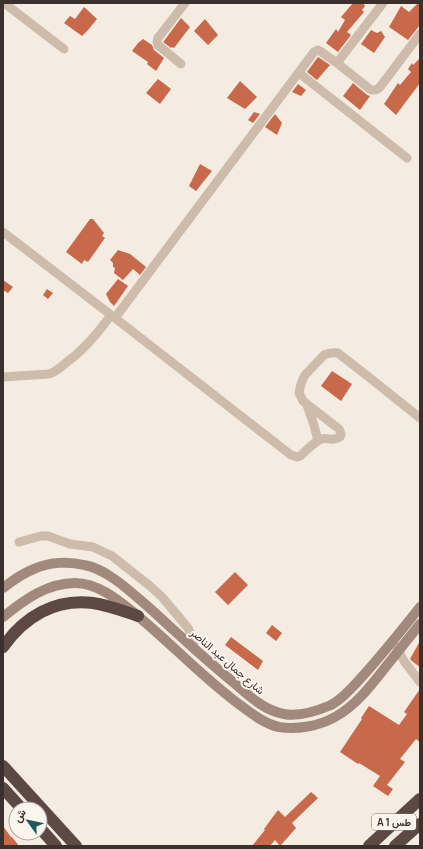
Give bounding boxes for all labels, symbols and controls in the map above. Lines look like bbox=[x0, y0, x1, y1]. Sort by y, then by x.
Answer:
street label: شارع جمال عبد الناصر bbox=[186, 624, 268, 698]
north arrow bbox=[8, 801, 48, 841]
text: ش bbox=[9, 806, 29, 825]
road number: A 1 طس bbox=[372, 814, 416, 830]

